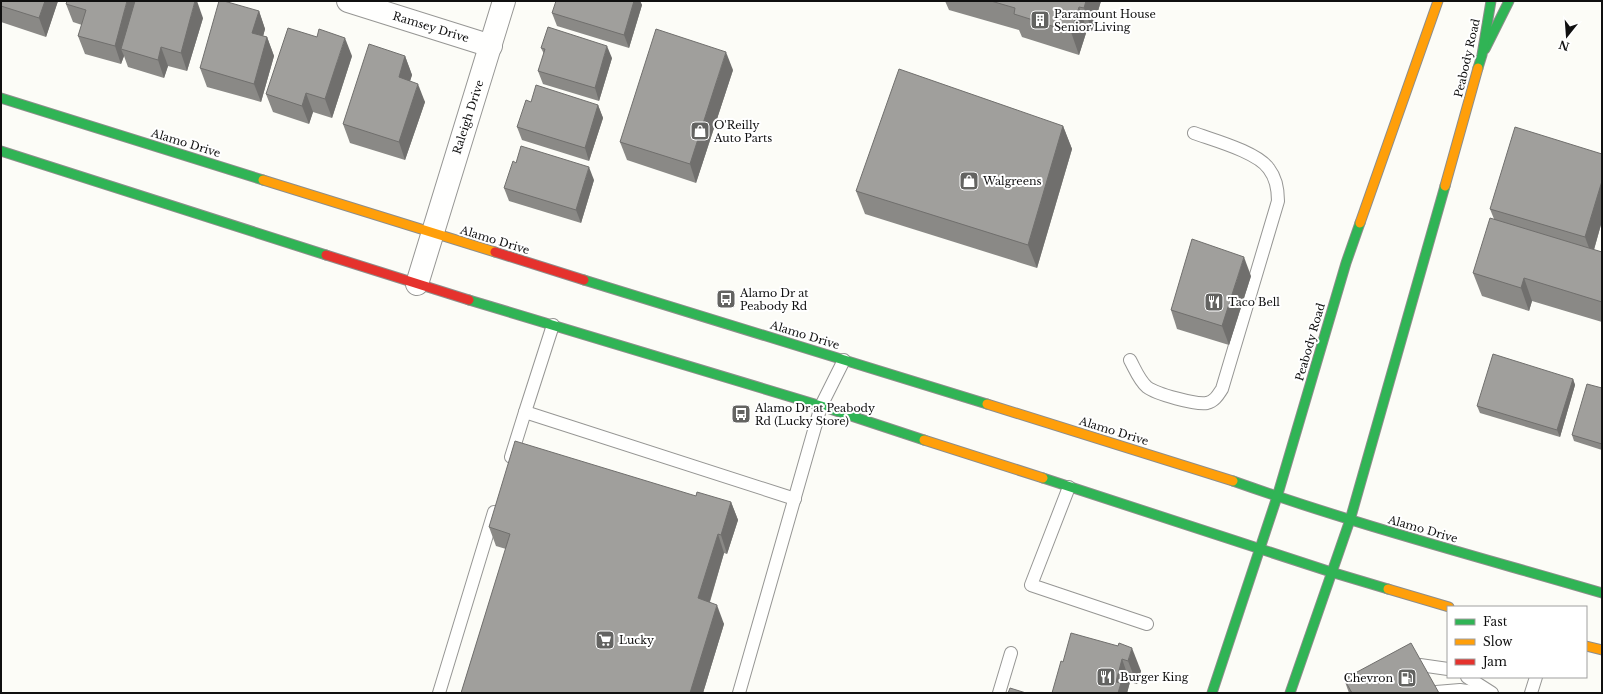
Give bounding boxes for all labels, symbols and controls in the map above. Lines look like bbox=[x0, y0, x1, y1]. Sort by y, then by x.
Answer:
place label: Paramount House Senior Living bbox=[1054, 7, 1156, 34]
street label: Ramsey Drive bbox=[391, 9, 471, 45]
building icon: Paramount House Senior Living bbox=[1029, 9, 1051, 31]
north arrow bbox=[1547, 16, 1587, 56]
street label: Peabody Road bbox=[1451, 17, 1483, 99]
text: N bbox=[1556, 37, 1571, 54]
street label: Raleigh Drive bbox=[449, 78, 487, 156]
place label: O'Reilly Auto Parts bbox=[713, 118, 772, 145]
shop icon: O'Reilly Auto Parts bbox=[689, 120, 711, 142]
street label: Alamo Drive bbox=[149, 126, 222, 160]
shop icon: Walgreens bbox=[958, 170, 980, 192]
place label: Walgreens bbox=[982, 174, 1042, 188]
street label: Alamo Drive bbox=[458, 223, 531, 257]
place label: Alamo Dr at Peabody Rd bbox=[739, 286, 809, 313]
bus stop icon: Alamo Dr at Peabody Rd bbox=[715, 288, 737, 310]
restaurant icon: Taco Bell bbox=[1203, 291, 1225, 313]
place label: Taco Bell bbox=[1228, 295, 1280, 309]
street label: Peabody Road bbox=[1292, 301, 1328, 383]
street label: Alamo Drive bbox=[768, 318, 841, 352]
place label: Alamo Dr at Peabody Rd (Lucky Store) bbox=[754, 401, 875, 428]
bus stop icon: Alamo Dr at Peabody Rd (Lucky Store) bbox=[730, 403, 752, 425]
street label: Alamo Drive bbox=[1077, 414, 1150, 448]
street label: Alamo Drive bbox=[1386, 512, 1459, 546]
legend bbox=[1447, 606, 1587, 678]
text: Fast bbox=[1483, 614, 1508, 629]
supermarket icon: Lucky bbox=[594, 629, 616, 651]
place label: Lucky bbox=[619, 633, 654, 647]
text: Slow bbox=[1483, 634, 1513, 649]
text: Jam bbox=[1481, 654, 1507, 669]
restaurant icon: Burger King bbox=[1095, 666, 1117, 688]
fuel station icon: Chevron bbox=[1396, 667, 1418, 689]
place label: Burger King bbox=[1120, 670, 1189, 684]
place label: Chevron bbox=[1344, 671, 1393, 685]

